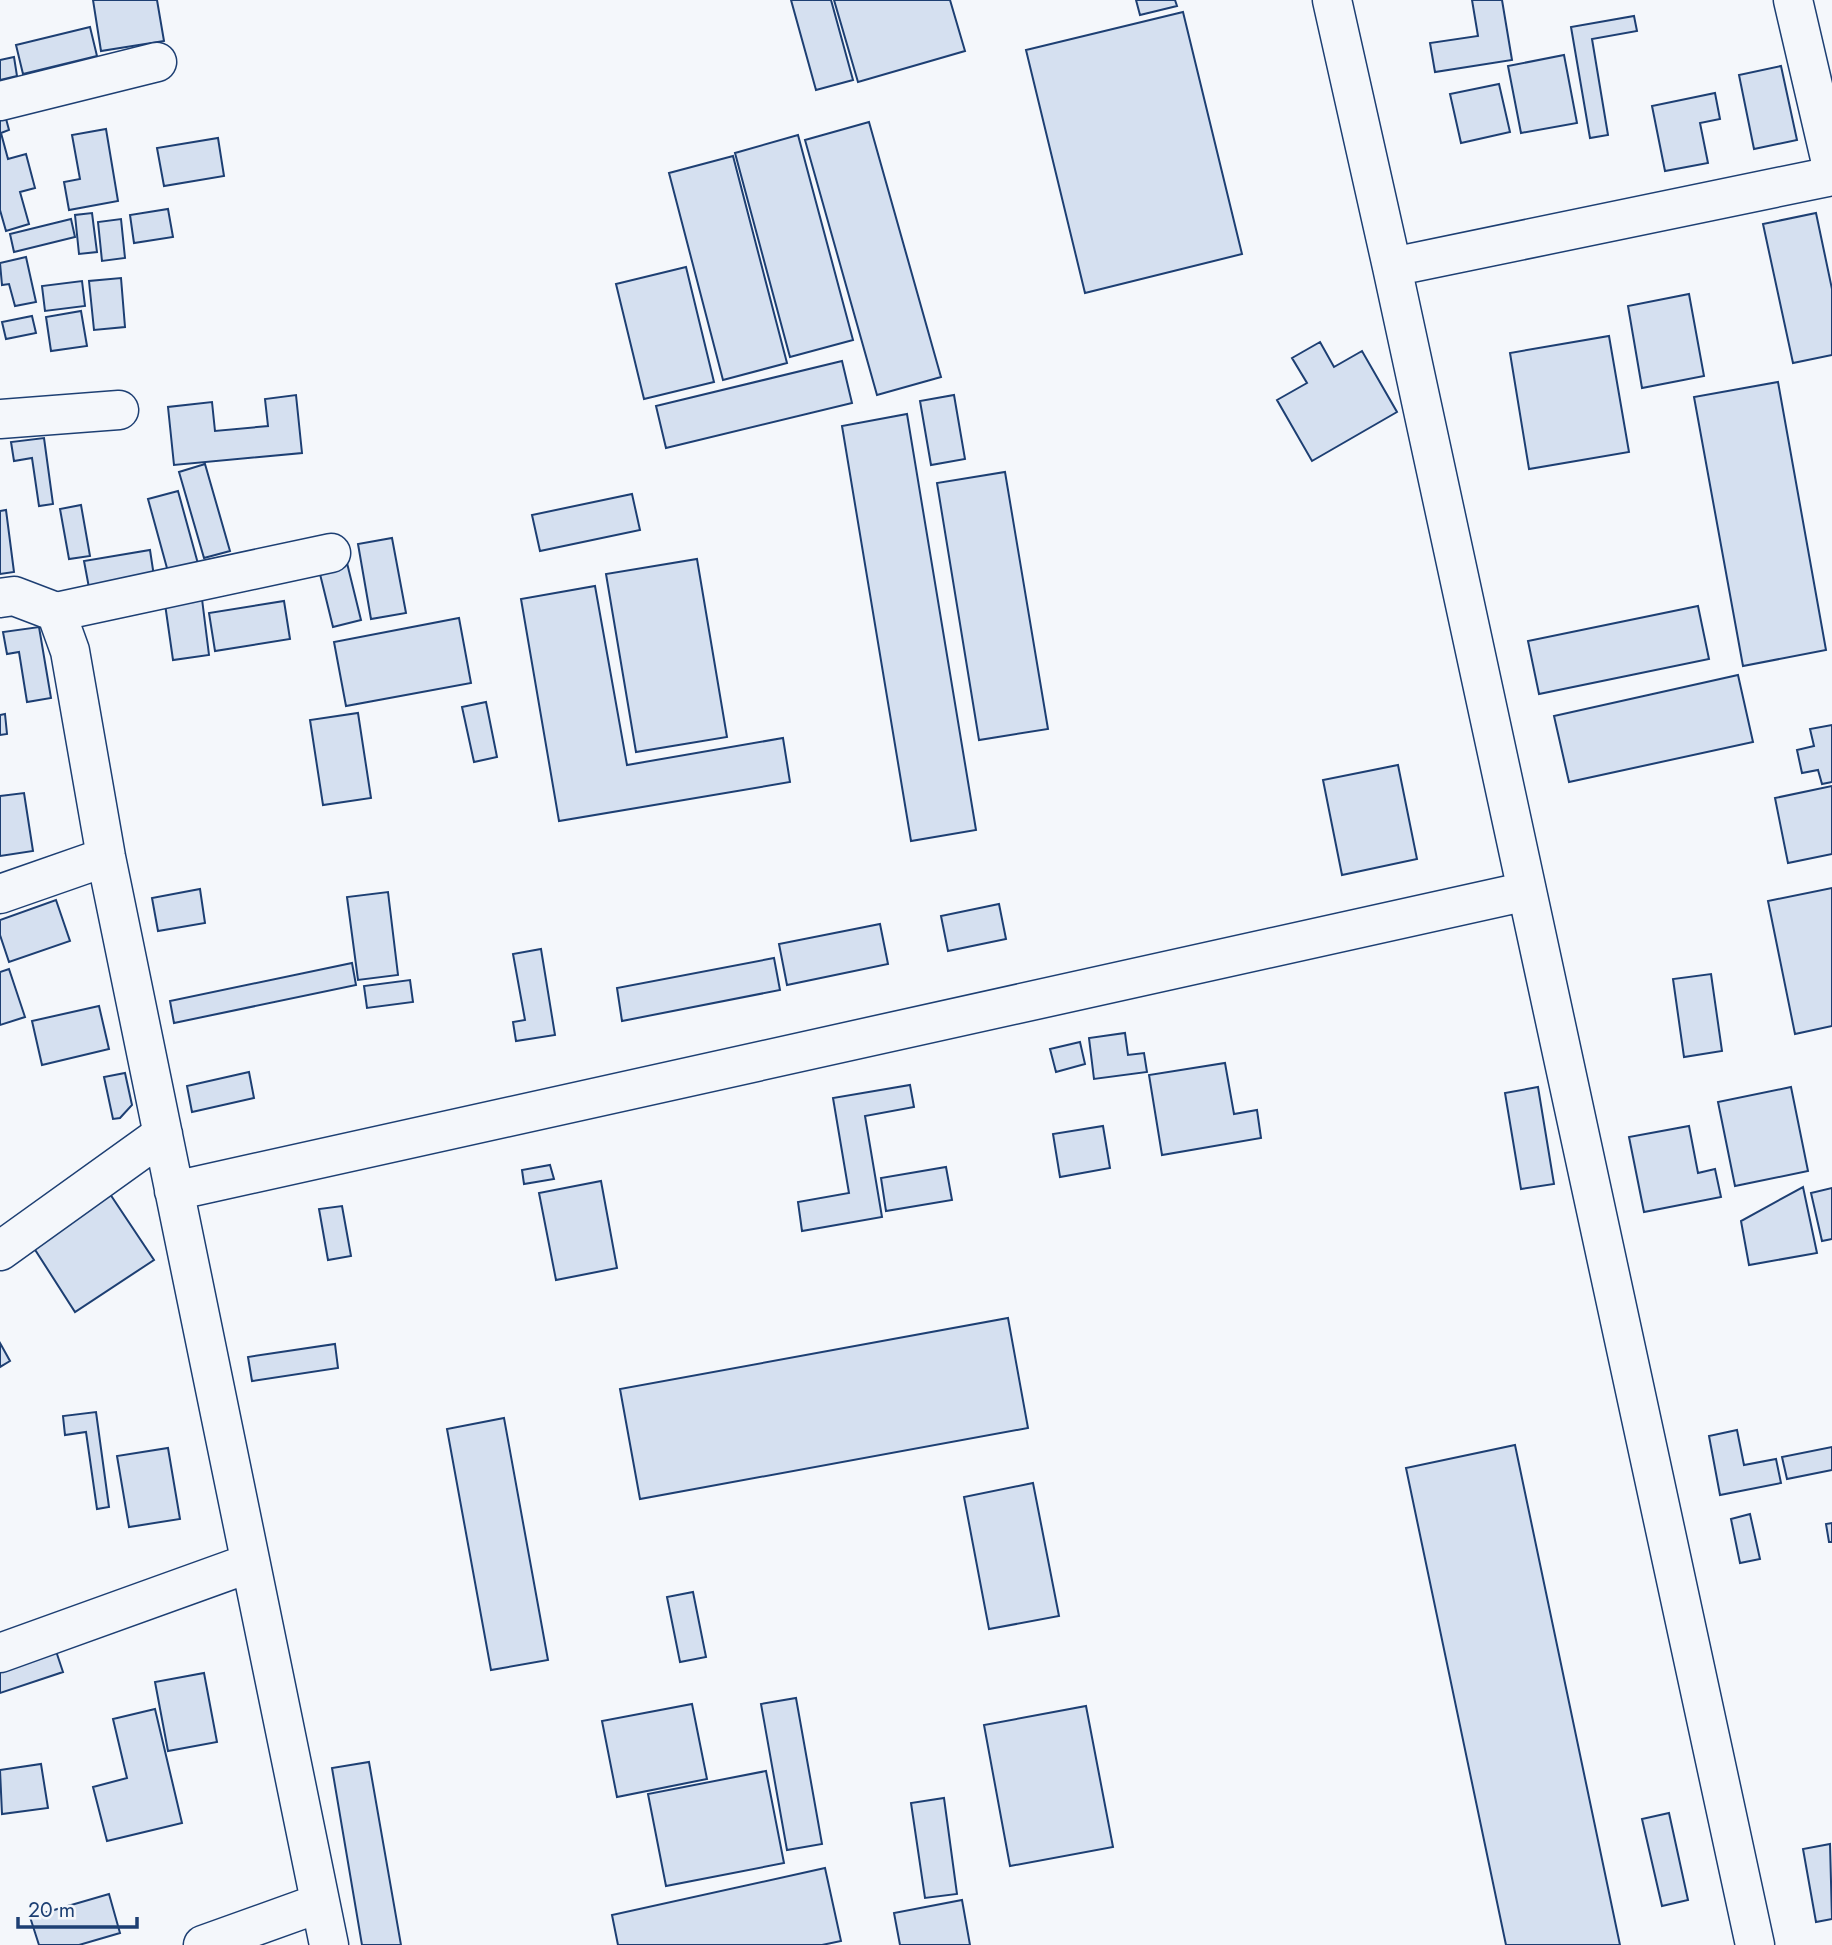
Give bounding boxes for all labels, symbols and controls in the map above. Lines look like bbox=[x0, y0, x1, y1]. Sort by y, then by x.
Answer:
scale bar bbox=[18, 1885, 136, 1929]
text: 20 m bbox=[28, 1895, 75, 1925]

